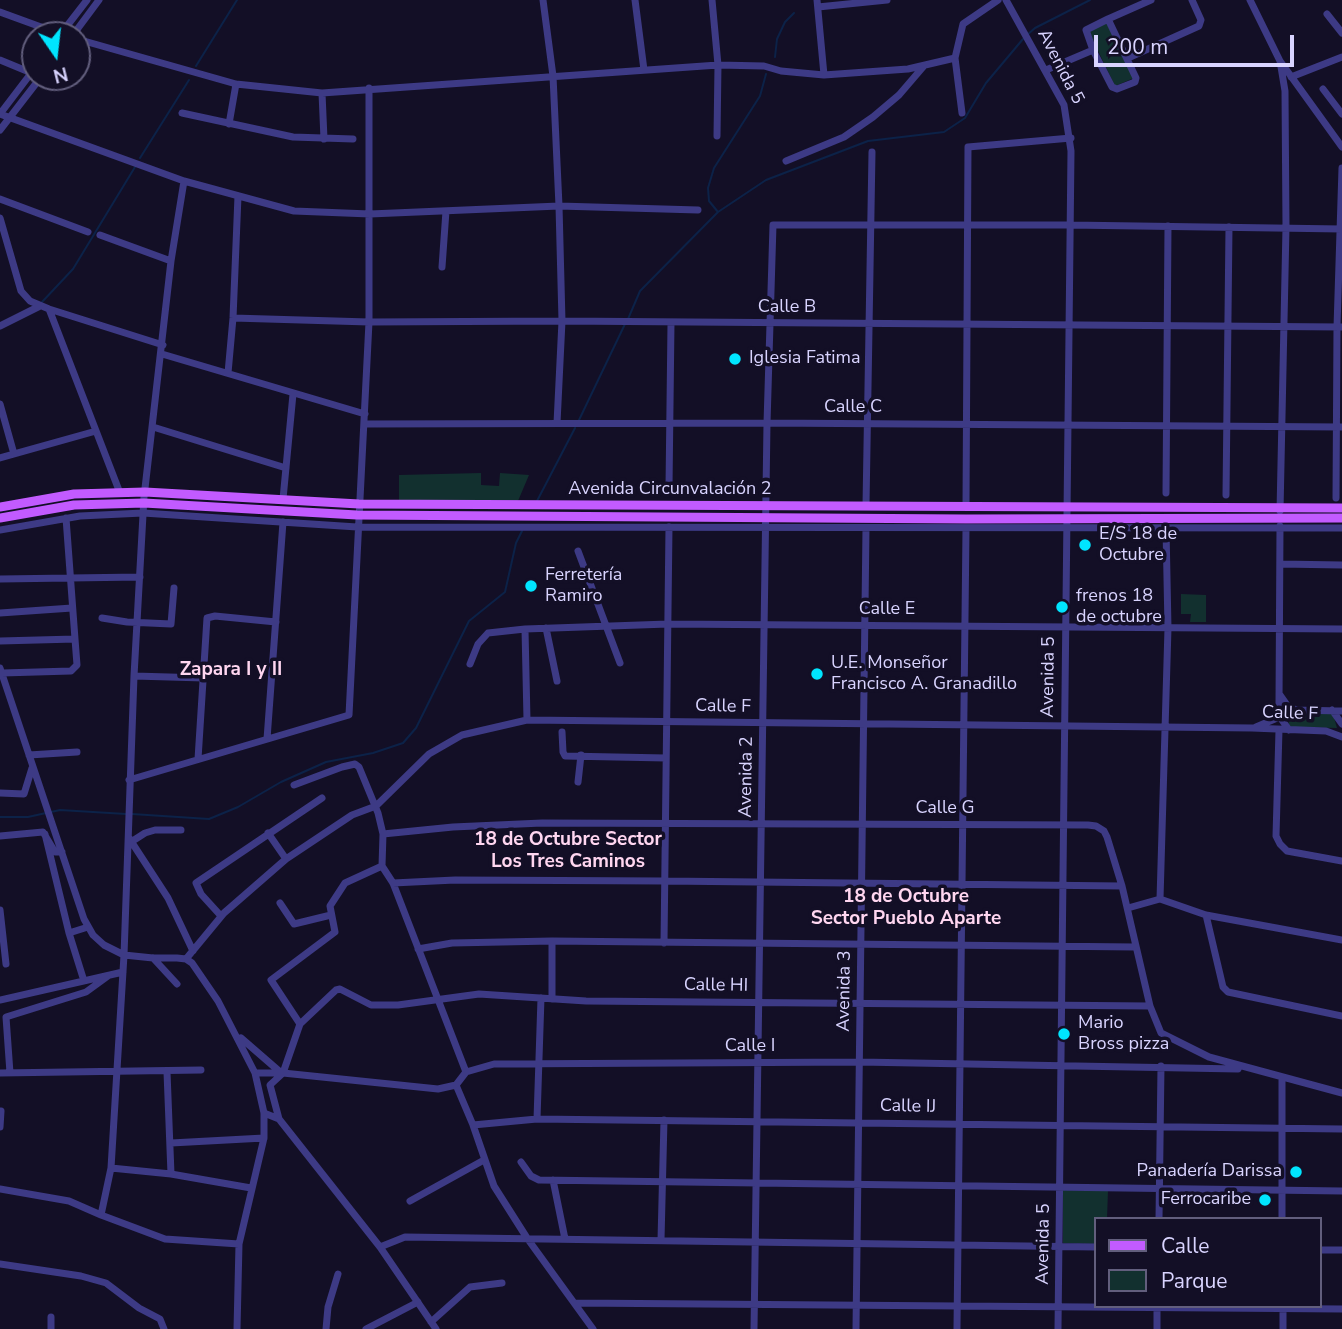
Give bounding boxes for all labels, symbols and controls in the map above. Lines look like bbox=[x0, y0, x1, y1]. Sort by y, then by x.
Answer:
north arrow bbox=[21, 21, 91, 91]
scale bar bbox=[1097, 21, 1296, 65]
street label: Avenida 5 bbox=[1032, 26, 1088, 108]
text: 200 m bbox=[1107, 33, 1168, 61]
text: N bbox=[51, 60, 71, 89]
street label: Calle B bbox=[758, 297, 816, 319]
place label: Iglesia Fatima bbox=[749, 348, 860, 370]
marker: Iglesia Fatima bbox=[727, 351, 743, 367]
street label: Calle C bbox=[824, 397, 882, 419]
street label: Avenida Circunvalación 2 bbox=[568, 479, 772, 501]
place label: E/S 18 de Octubre bbox=[1099, 524, 1177, 566]
marker: E/S 18 de Octubre bbox=[1077, 537, 1093, 553]
place label: Ferretería Ramiro bbox=[545, 565, 622, 608]
marker: Ferretería Ramiro bbox=[523, 578, 539, 594]
place label: frenos 18 de octubre bbox=[1076, 586, 1162, 628]
street label: Calle E bbox=[859, 599, 915, 621]
marker: frenos 18 de octubre bbox=[1054, 599, 1070, 615]
street label: Avenida 5 bbox=[1037, 636, 1061, 718]
place label: U.E. Monseñor Francisco A. Granadillo bbox=[831, 653, 1017, 696]
district label: Zapara I y II bbox=[180, 659, 282, 681]
marker: U.E. Monseñor Francisco A. Granadillo bbox=[809, 666, 825, 682]
street label: Calle F bbox=[695, 696, 751, 718]
street label: Calle F bbox=[1262, 702, 1318, 726]
street label: Avenida 2 bbox=[735, 736, 759, 818]
street label: Calle G bbox=[915, 798, 975, 820]
district label: 18 de Octubre Sector Los Tres Caminos bbox=[474, 829, 662, 873]
district label: 18 de Octubre Sector Pueblo Aparte bbox=[811, 886, 1001, 930]
street label: Avenida 3 bbox=[833, 950, 857, 1032]
street label: Calle HI bbox=[684, 975, 748, 997]
place label: Mario Bross pizza bbox=[1078, 1013, 1169, 1056]
marker: Mario Bross pizza bbox=[1056, 1026, 1072, 1042]
street label: Calle I bbox=[725, 1036, 775, 1058]
street label: Calle IJ bbox=[880, 1096, 936, 1118]
place label: Panadería Darissa bbox=[1137, 1161, 1282, 1183]
marker: Panadería Darissa bbox=[1288, 1164, 1304, 1180]
place label: Ferrocaribe bbox=[1161, 1189, 1251, 1211]
marker: Ferrocaribe bbox=[1257, 1192, 1273, 1208]
street label: Avenida 5 bbox=[1032, 1203, 1056, 1285]
legend bbox=[1094, 1217, 1321, 1308]
text: Calle bbox=[1161, 1232, 1209, 1260]
text: Parque bbox=[1161, 1267, 1228, 1295]

